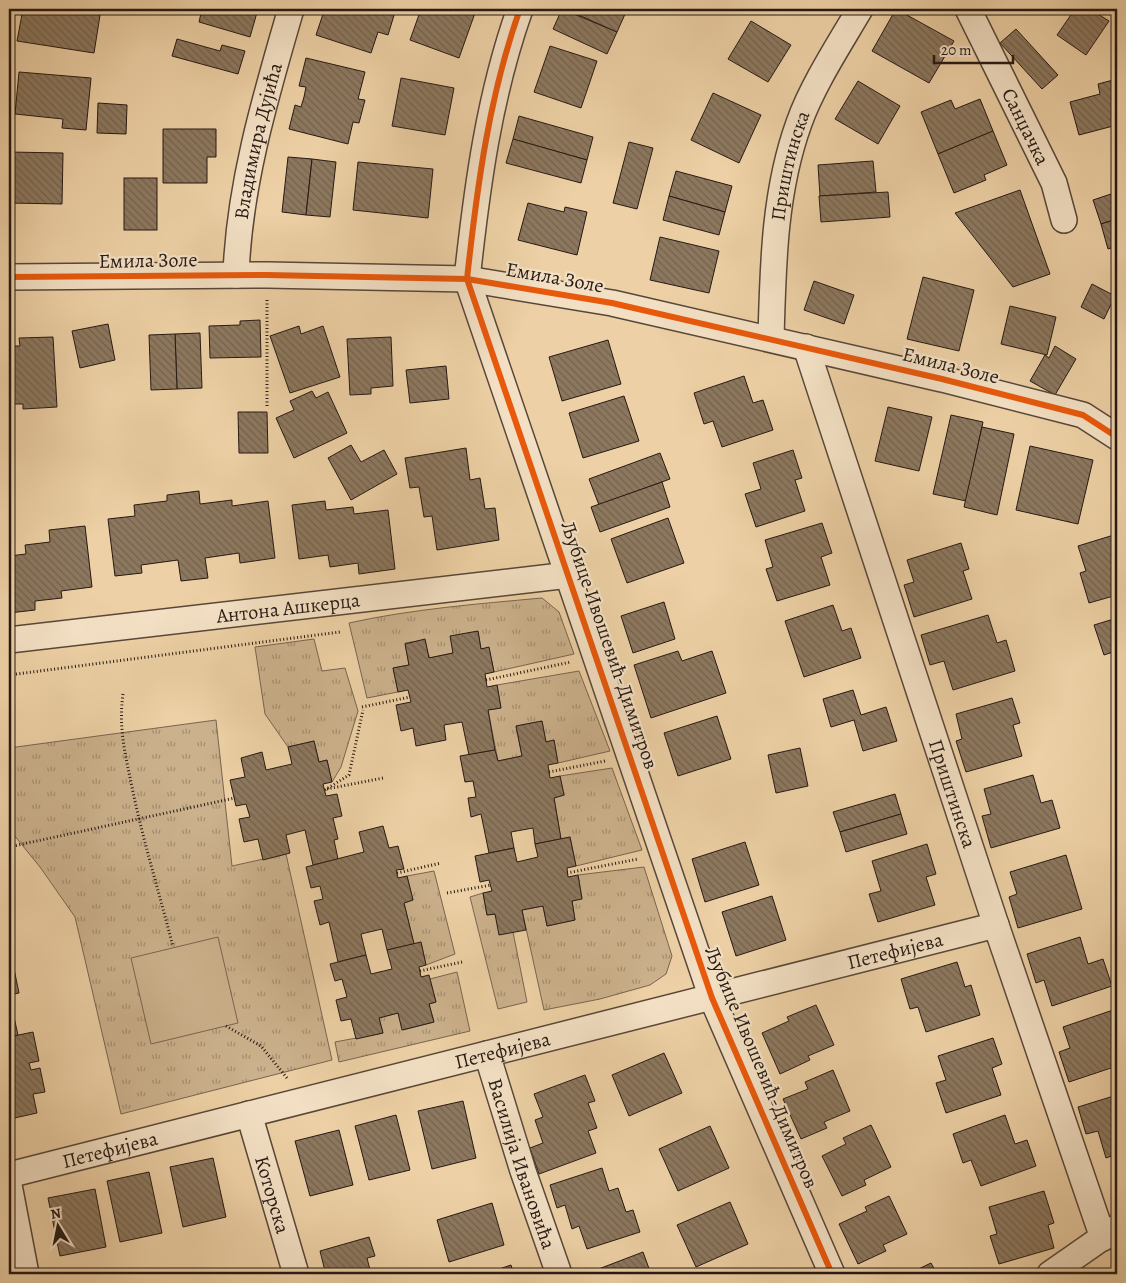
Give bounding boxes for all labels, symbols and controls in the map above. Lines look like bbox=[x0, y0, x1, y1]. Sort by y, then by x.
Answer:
scale bar bbox=[934, 32, 1012, 64]
text: 20 m bbox=[941, 40, 972, 60]
street label: Владимира Дујића bbox=[228, 59, 289, 221]
street label: Санџачка bbox=[995, 84, 1056, 170]
street label: Приштинска bbox=[764, 106, 817, 222]
street label: Емила Золе bbox=[98, 246, 198, 275]
street label: Емила Золе bbox=[504, 256, 606, 299]
street label: Емила Золе bbox=[900, 340, 1002, 391]
street label: Љубице Ивошевић-Димитров bbox=[554, 518, 665, 773]
street label: Антона Ашкерца bbox=[214, 586, 362, 630]
street label: Приштинска bbox=[922, 736, 983, 852]
street label: Петефијева bbox=[844, 926, 947, 976]
street label: Љубице Ивошевић-Димитров bbox=[698, 942, 825, 1192]
street label: Петефијева bbox=[452, 1025, 554, 1076]
street label: Василија Ивановића bbox=[481, 1075, 562, 1253]
street label: Петефијева bbox=[59, 1125, 161, 1175]
street label: Которска bbox=[248, 1153, 297, 1238]
north arrow bbox=[32, 1200, 82, 1250]
text: N bbox=[49, 1203, 63, 1224]

